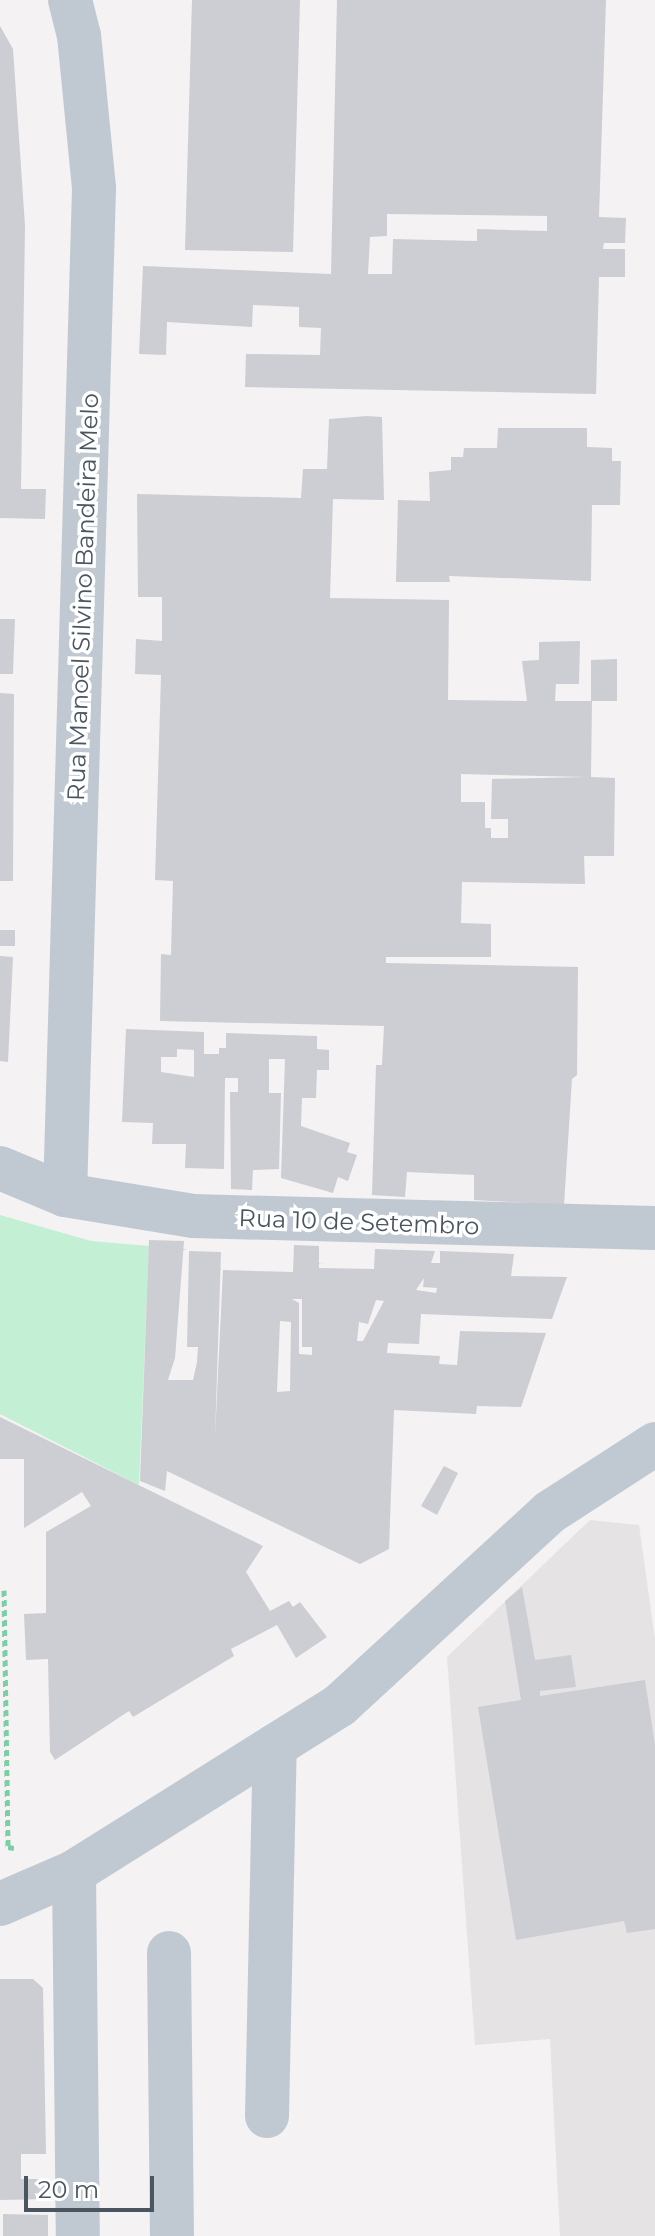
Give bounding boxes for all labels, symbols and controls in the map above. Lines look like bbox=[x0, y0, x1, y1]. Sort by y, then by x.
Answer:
street label: Rua Manoel Silvino Bandeira Melo bbox=[61, 393, 105, 801]
street label: Rua 10 de Setembro bbox=[238, 1203, 480, 1241]
scale bar bbox=[28, 2160, 158, 2210]
text: 20 m bbox=[38, 2175, 99, 2204]

